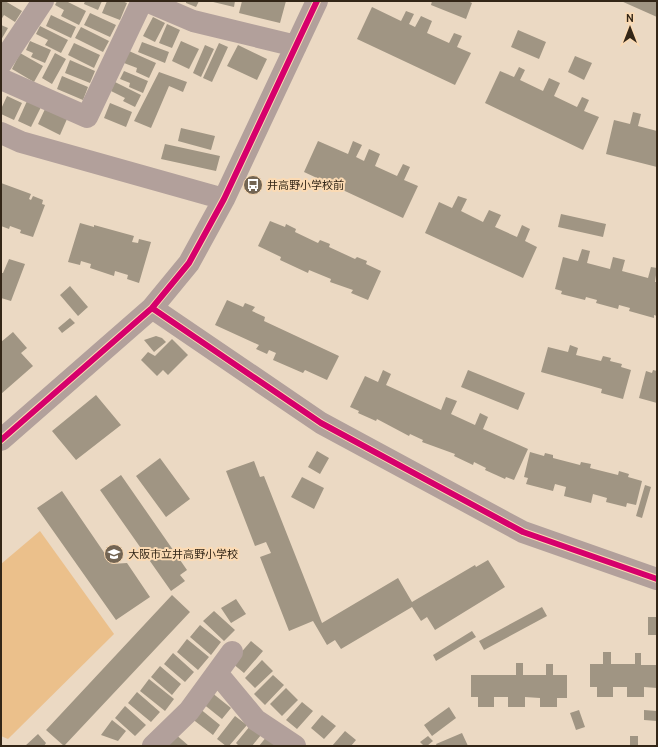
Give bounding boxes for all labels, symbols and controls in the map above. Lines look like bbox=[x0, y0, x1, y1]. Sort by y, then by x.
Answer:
north arrow bbox=[610, 8, 650, 48]
text: N bbox=[626, 11, 634, 25]
bus stop icon: 井高野小学校前 bbox=[242, 174, 264, 196]
place label: 井高野小学校前 bbox=[267, 178, 344, 192]
school or university icon: 大阪市立井高野小学校 bbox=[103, 543, 125, 565]
place label: 大阪市立井高野小学校 bbox=[128, 547, 238, 561]

